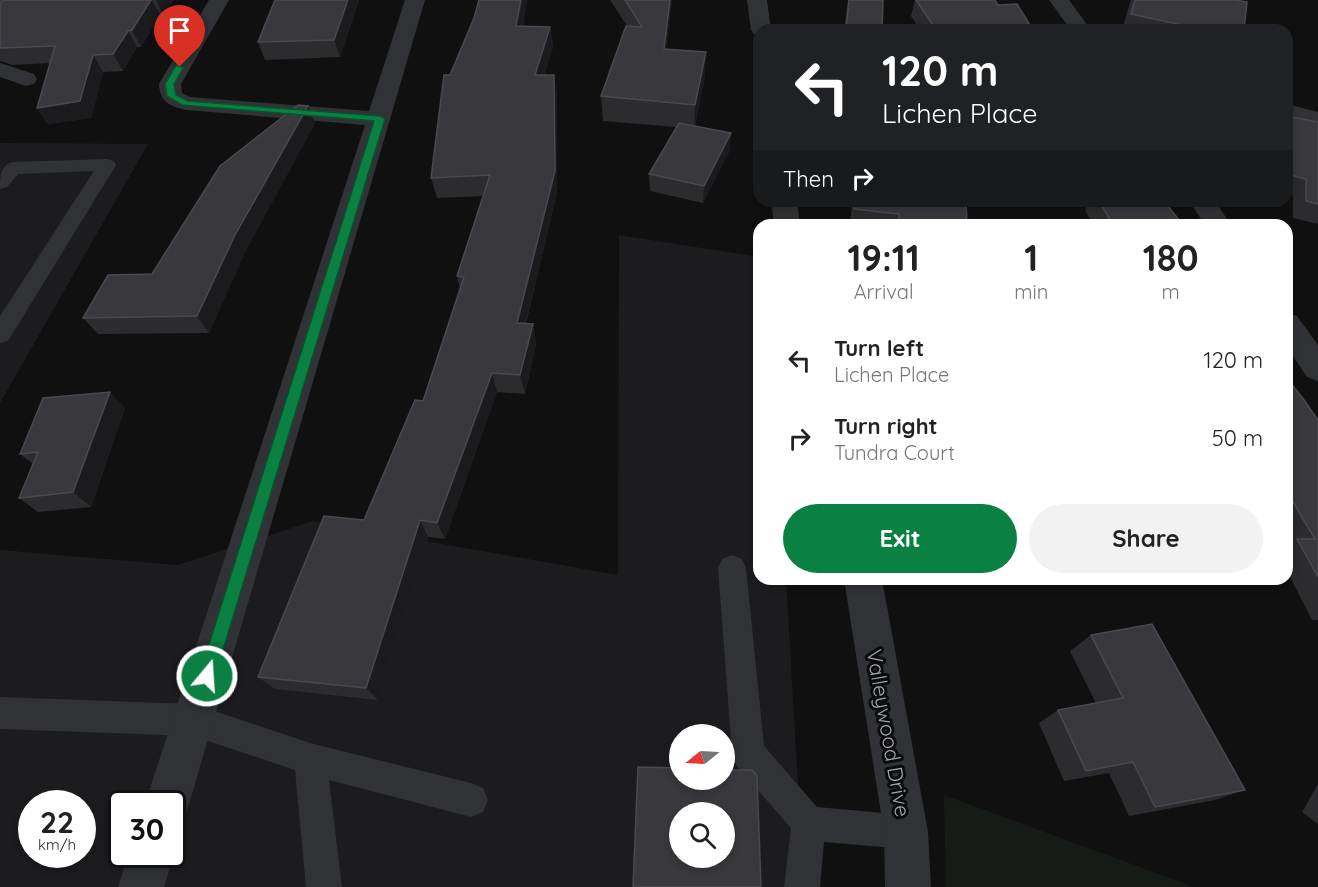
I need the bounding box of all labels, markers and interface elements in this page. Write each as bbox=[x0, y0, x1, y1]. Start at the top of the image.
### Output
pin bbox=[154, 5, 205, 67]
icon: arrive bbox=[163, 14, 196, 47]
text: 120 m bbox=[882, 44, 999, 97]
icon: left bbox=[783, 48, 861, 126]
text: Lichen Place bbox=[882, 96, 1038, 130]
icon: right bbox=[846, 162, 879, 195]
text: Then bbox=[783, 165, 834, 193]
text: 19:11 bbox=[847, 235, 920, 280]
text: 1 bbox=[1024, 235, 1038, 280]
text: 180 bbox=[1143, 235, 1199, 280]
text: Arrival bbox=[854, 279, 914, 304]
text: min bbox=[1014, 279, 1048, 304]
text: m bbox=[1162, 279, 1180, 304]
text: Turn left bbox=[834, 334, 924, 362]
icon: left bbox=[783, 344, 816, 377]
text: 120 m bbox=[1204, 346, 1263, 374]
text: Lichen Place bbox=[834, 362, 949, 387]
text: Turn right bbox=[834, 412, 938, 440]
icon: right bbox=[783, 422, 816, 455]
text: 50 m bbox=[1212, 424, 1263, 452]
text: Tundra Court bbox=[834, 440, 955, 465]
button: Exit bbox=[783, 504, 1017, 573]
button: Share bbox=[1029, 504, 1263, 573]
position arrow bbox=[175, 644, 239, 708]
street label: Valleywood Drive bbox=[861, 647, 917, 819]
north arrow bbox=[669, 724, 735, 790]
map controls bbox=[669, 724, 735, 868]
speed limit sign: 30 bbox=[108, 790, 186, 868]
button: search bbox=[669, 802, 735, 868]
text: 22 bbox=[40, 803, 74, 841]
text: km/h bbox=[38, 835, 76, 854]

